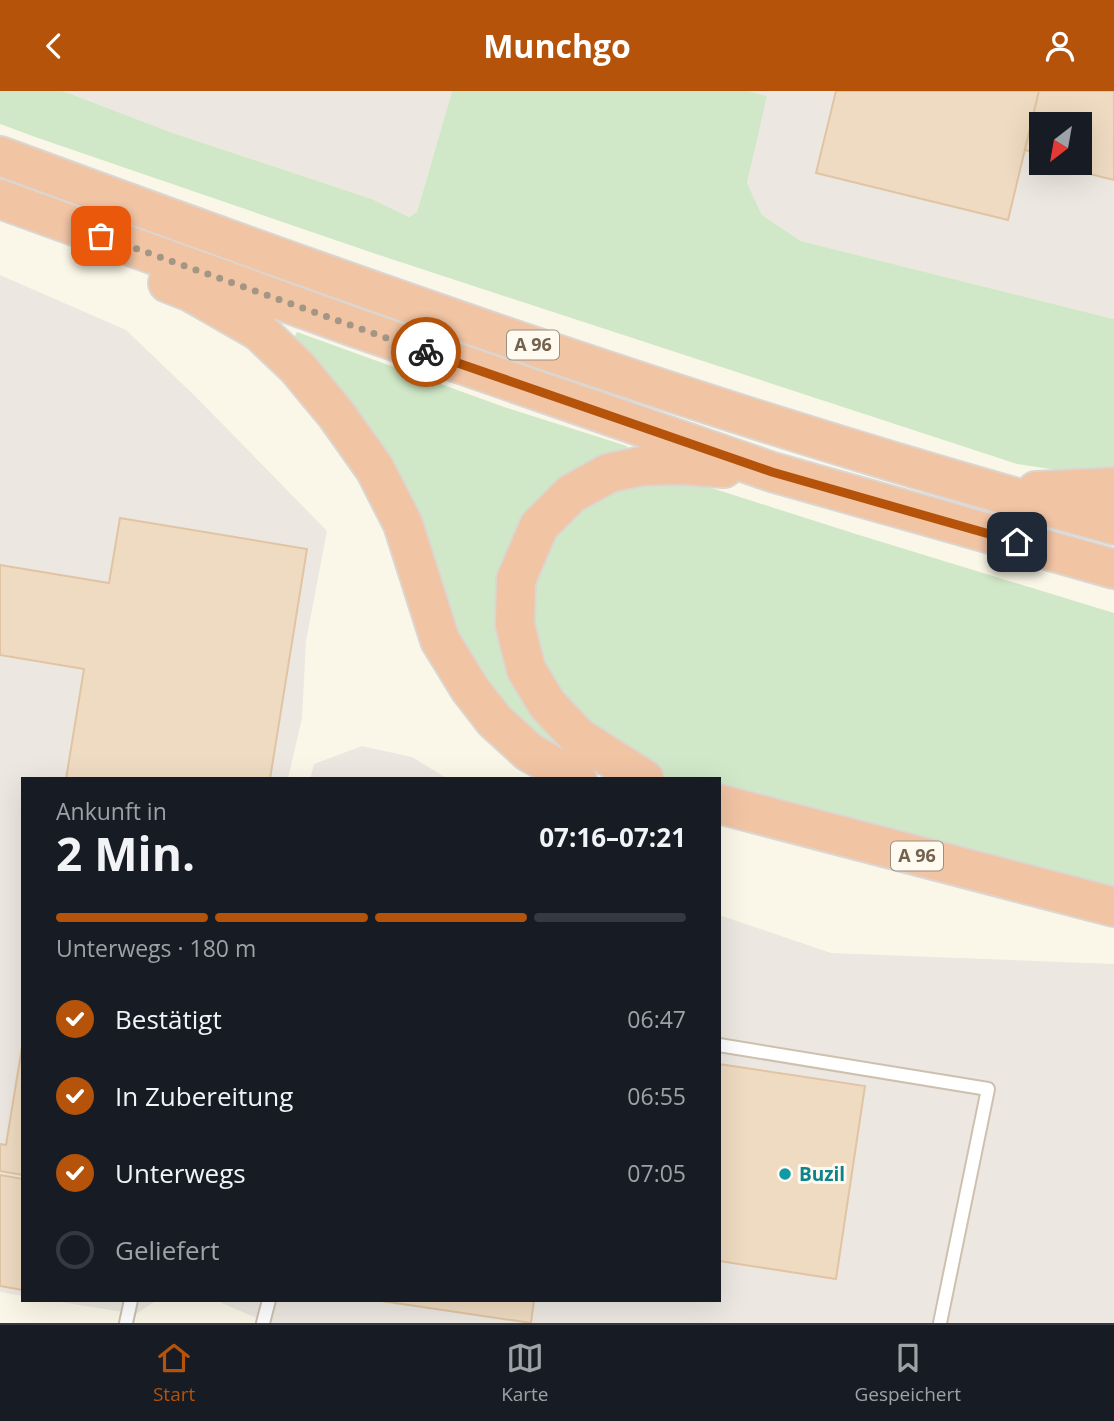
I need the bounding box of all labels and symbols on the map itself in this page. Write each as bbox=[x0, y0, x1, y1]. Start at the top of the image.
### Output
north arrow bbox=[1029, 112, 1092, 175]
pin bbox=[71, 206, 131, 266]
courier bbox=[391, 317, 461, 387]
road number: A 96 bbox=[507, 331, 559, 359]
pin bbox=[987, 512, 1047, 572]
road number: A 96 bbox=[891, 841, 943, 871]
place label: Buzil bbox=[799, 1161, 845, 1187]
marker: Buzil bbox=[777, 1166, 793, 1182]

